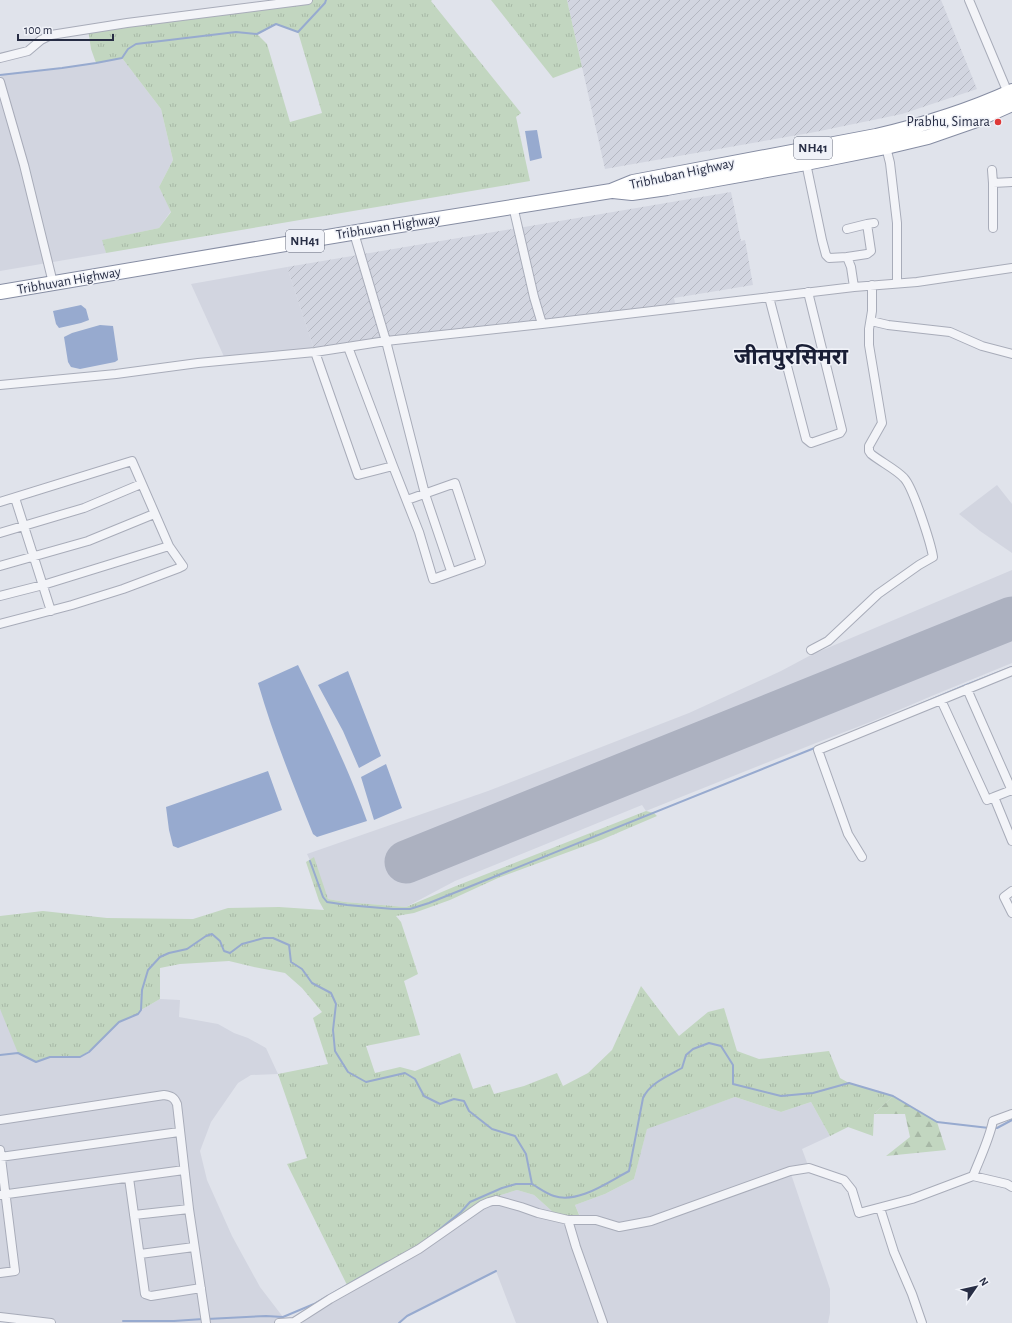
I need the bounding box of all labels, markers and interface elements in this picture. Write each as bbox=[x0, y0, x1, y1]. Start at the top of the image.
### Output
scale bar bbox=[18, 16, 113, 42]
text: 100 m bbox=[24, 24, 52, 36]
place label: Prabhu, Simara bbox=[907, 115, 991, 129]
marker: Prabhu, Simara bbox=[993, 117, 1003, 127]
road number: NH41 bbox=[794, 137, 832, 159]
street label: Tribhuban Highway bbox=[628, 156, 736, 192]
street label: Tribhuvan Highway bbox=[335, 212, 441, 242]
road number: NH41 bbox=[286, 230, 324, 252]
street label: Tribhuvan Highway bbox=[16, 265, 122, 297]
district label: जीतपुरसिमरा bbox=[734, 344, 848, 370]
north arrow bbox=[956, 1267, 996, 1307]
text: N bbox=[977, 1275, 991, 1288]

